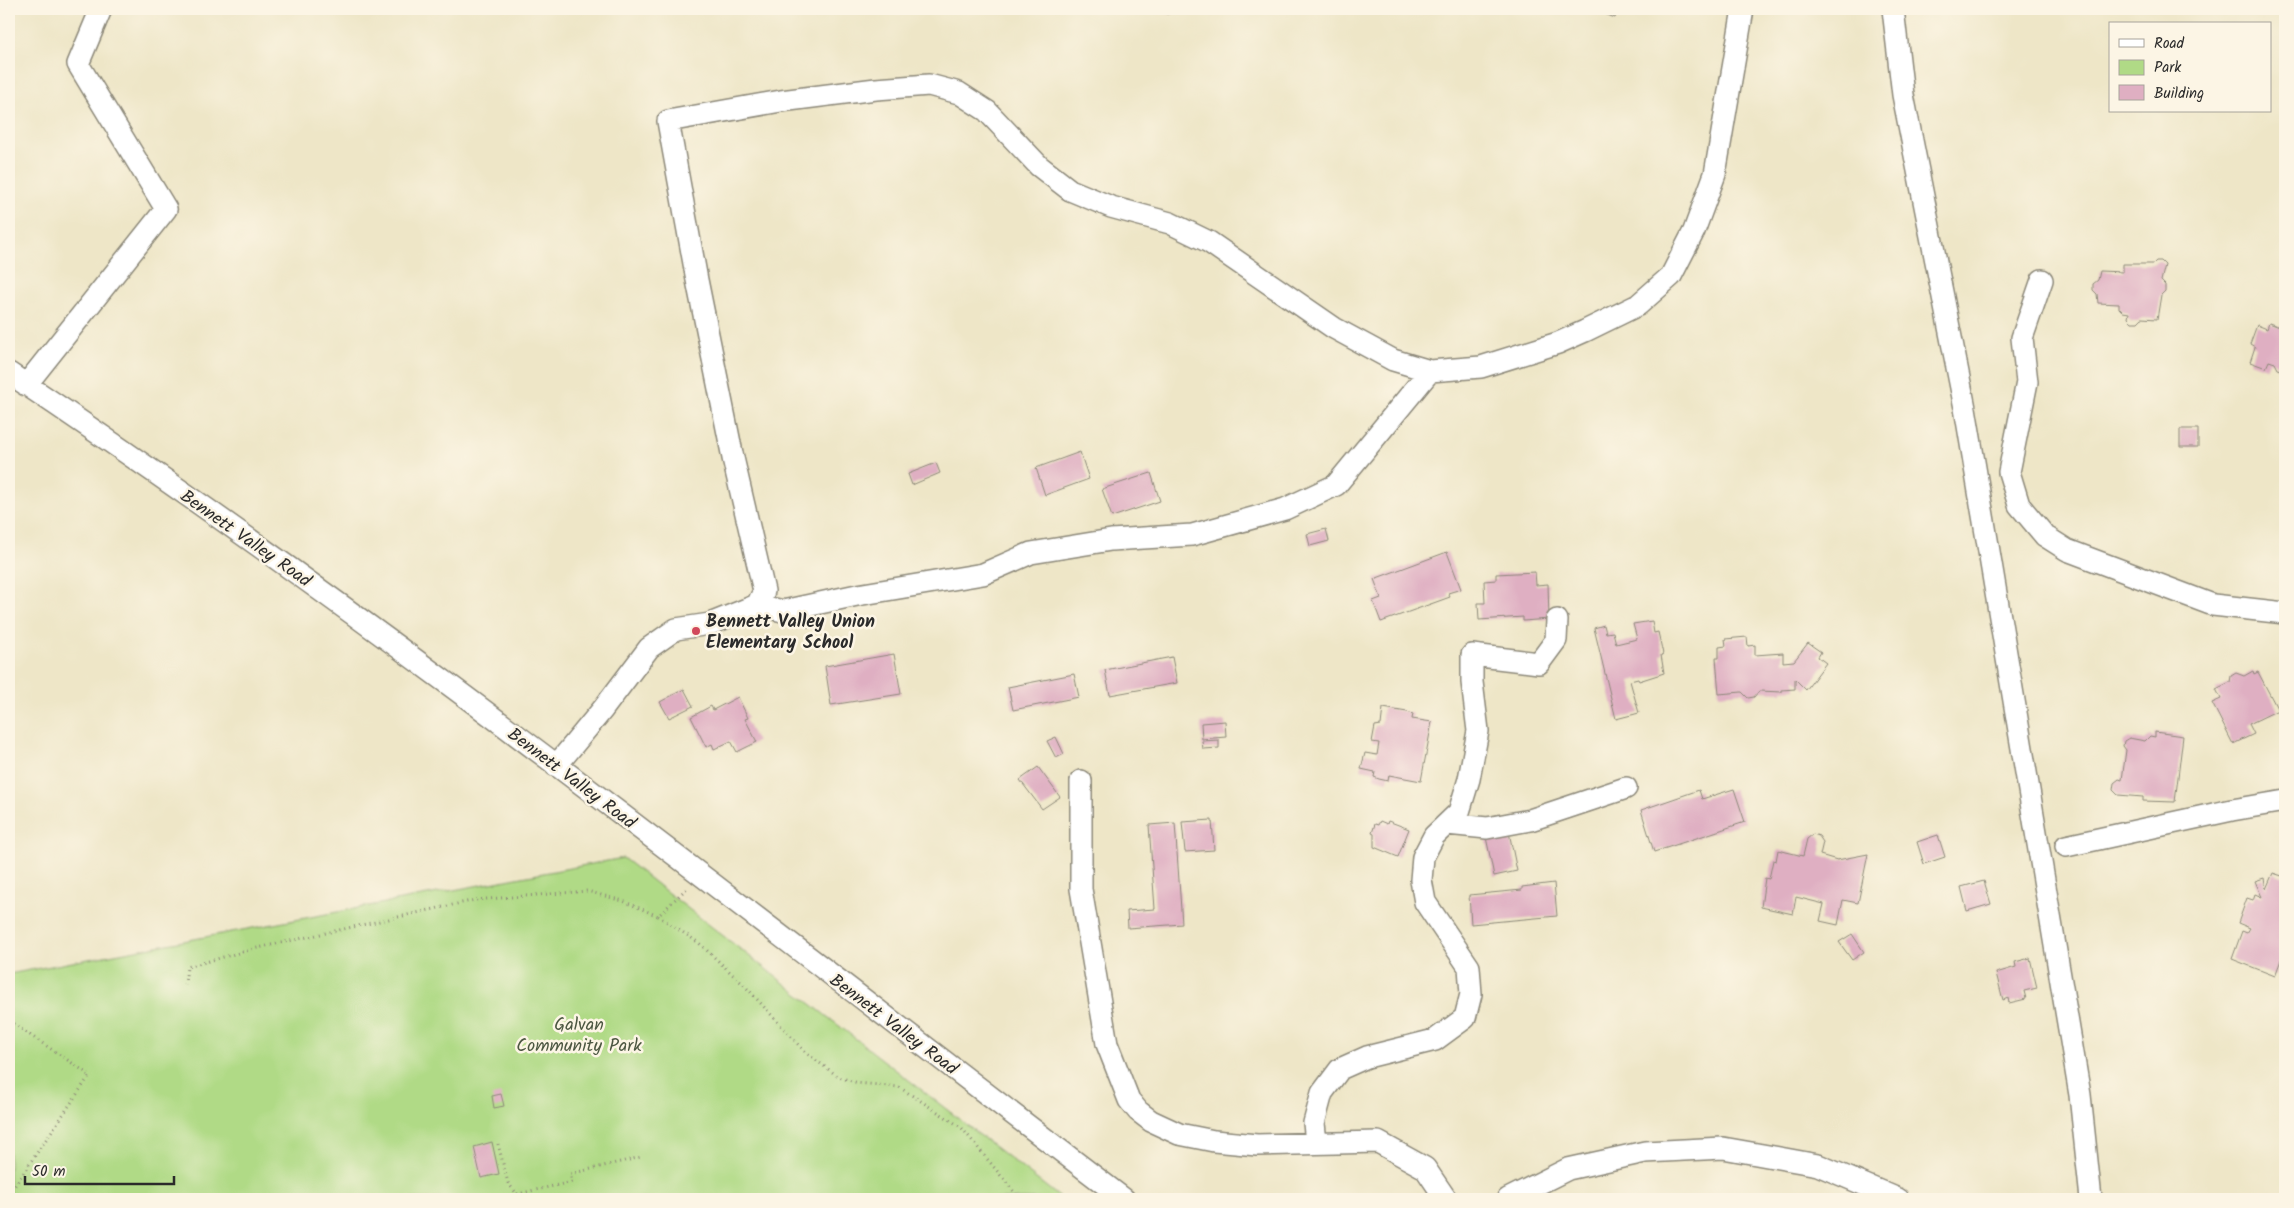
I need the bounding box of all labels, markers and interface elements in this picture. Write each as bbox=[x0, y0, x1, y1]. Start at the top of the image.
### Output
legend bbox=[2109, 22, 2272, 112]
text: Road bbox=[2154, 32, 2185, 56]
text: Park bbox=[2154, 56, 2182, 80]
text: Building bbox=[2154, 82, 2204, 106]
street label: Bennett Valley Road bbox=[173, 483, 318, 596]
place label: Bennett Valley Union Elementary School bbox=[706, 608, 875, 658]
marker: Bennett Valley Union Elementary School bbox=[690, 625, 702, 637]
street label: Bennett Valley Road bbox=[501, 721, 642, 838]
street label: Bennett Valley Road bbox=[823, 967, 964, 1084]
park label: Galvan Community Park bbox=[516, 1011, 642, 1061]
scale bar bbox=[25, 1153, 174, 1185]
text: 50 m bbox=[32, 1160, 66, 1184]

